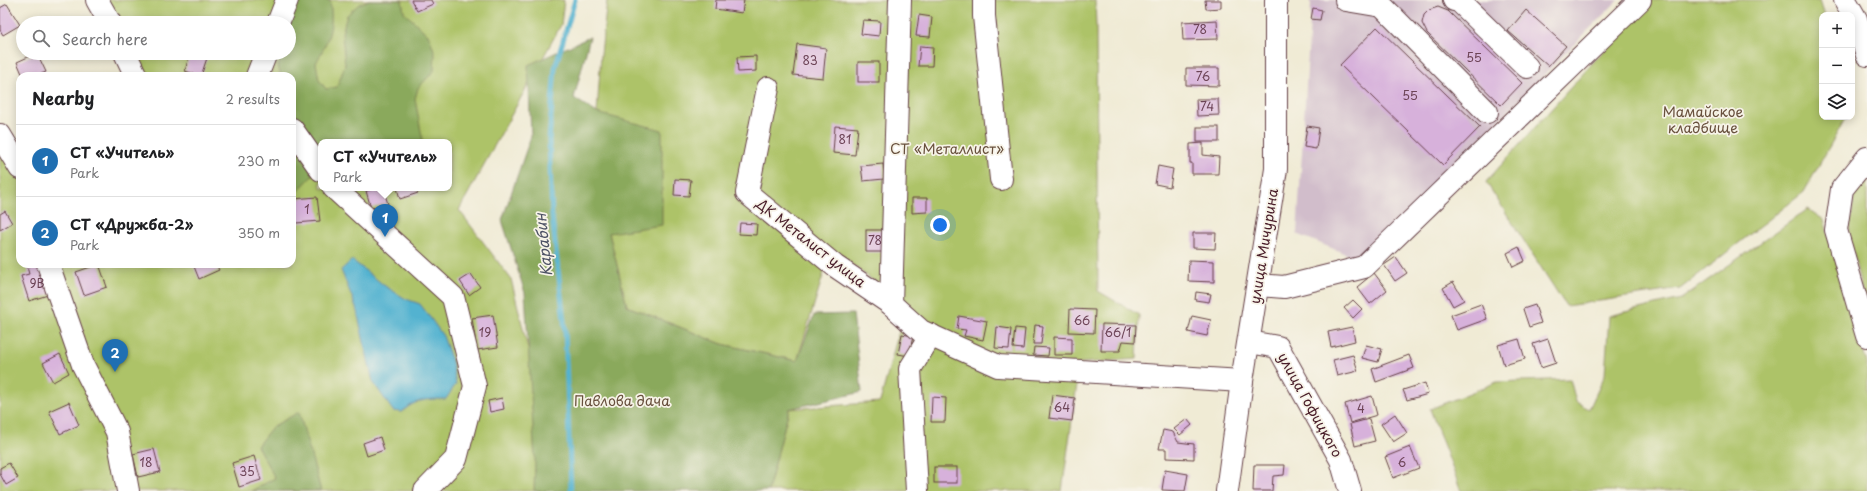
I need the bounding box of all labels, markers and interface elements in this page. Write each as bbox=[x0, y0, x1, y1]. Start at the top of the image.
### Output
map controls bbox=[1819, 12, 1855, 120]
button: + bbox=[1819, 12, 1855, 48]
search box bbox=[16, 16, 296, 60]
house number: 78 bbox=[1193, 20, 1207, 38]
icon: search bbox=[30, 27, 52, 49]
text: Search here bbox=[62, 27, 148, 50]
house number: 55 bbox=[1466, 48, 1482, 66]
button: − bbox=[1819, 48, 1855, 84]
house number: 83 bbox=[802, 51, 818, 69]
house number: 76 bbox=[1196, 67, 1210, 85]
button: layers bbox=[1819, 84, 1855, 120]
text: Nearby bbox=[32, 85, 94, 111]
house number: 55 bbox=[1402, 86, 1418, 104]
text: 2 results bbox=[226, 89, 280, 108]
house number: 74 bbox=[1200, 97, 1214, 115]
park label: Мамайское кладбище bbox=[1663, 101, 1744, 138]
house number: 81 bbox=[839, 130, 851, 148]
park label: СТ «Металлист» bbox=[890, 138, 1004, 159]
popup bbox=[318, 139, 452, 191]
text: СТ «Учитель» bbox=[70, 140, 174, 163]
text: СТ «Учитель» bbox=[333, 144, 437, 167]
text: 1 bbox=[42, 151, 48, 170]
text: 230 m bbox=[238, 151, 280, 170]
text: Park bbox=[70, 163, 99, 182]
text: Park bbox=[333, 167, 362, 186]
street label: улица Мичурина bbox=[1244, 186, 1283, 305]
street label: ДК Металист улица bbox=[751, 192, 871, 292]
house number: 1 bbox=[304, 200, 310, 218]
pin: 1 bbox=[372, 204, 398, 237]
water label: Карабин bbox=[528, 211, 557, 278]
text: СТ «Дружба-2» bbox=[70, 212, 194, 235]
your location bbox=[930, 215, 950, 235]
text: 2 bbox=[40, 223, 50, 242]
text: 350 m bbox=[238, 223, 280, 242]
house number: 78 bbox=[868, 231, 882, 249]
text: Park bbox=[70, 235, 99, 254]
house number: 9В bbox=[30, 274, 45, 292]
house number: 66 bbox=[1074, 311, 1090, 329]
house number: 19 bbox=[479, 323, 491, 341]
house number: 66/1 bbox=[1105, 323, 1131, 341]
pin: 2 bbox=[102, 339, 128, 372]
street label: улица Гофицкого bbox=[1273, 348, 1348, 461]
park label: Павлова дача bbox=[574, 390, 670, 411]
house number: 64 bbox=[1054, 398, 1070, 416]
house number: 4 bbox=[1357, 399, 1365, 417]
house number: 18 bbox=[140, 453, 152, 471]
house number: 6 bbox=[1398, 453, 1406, 471]
house number: 35 bbox=[239, 462, 255, 480]

